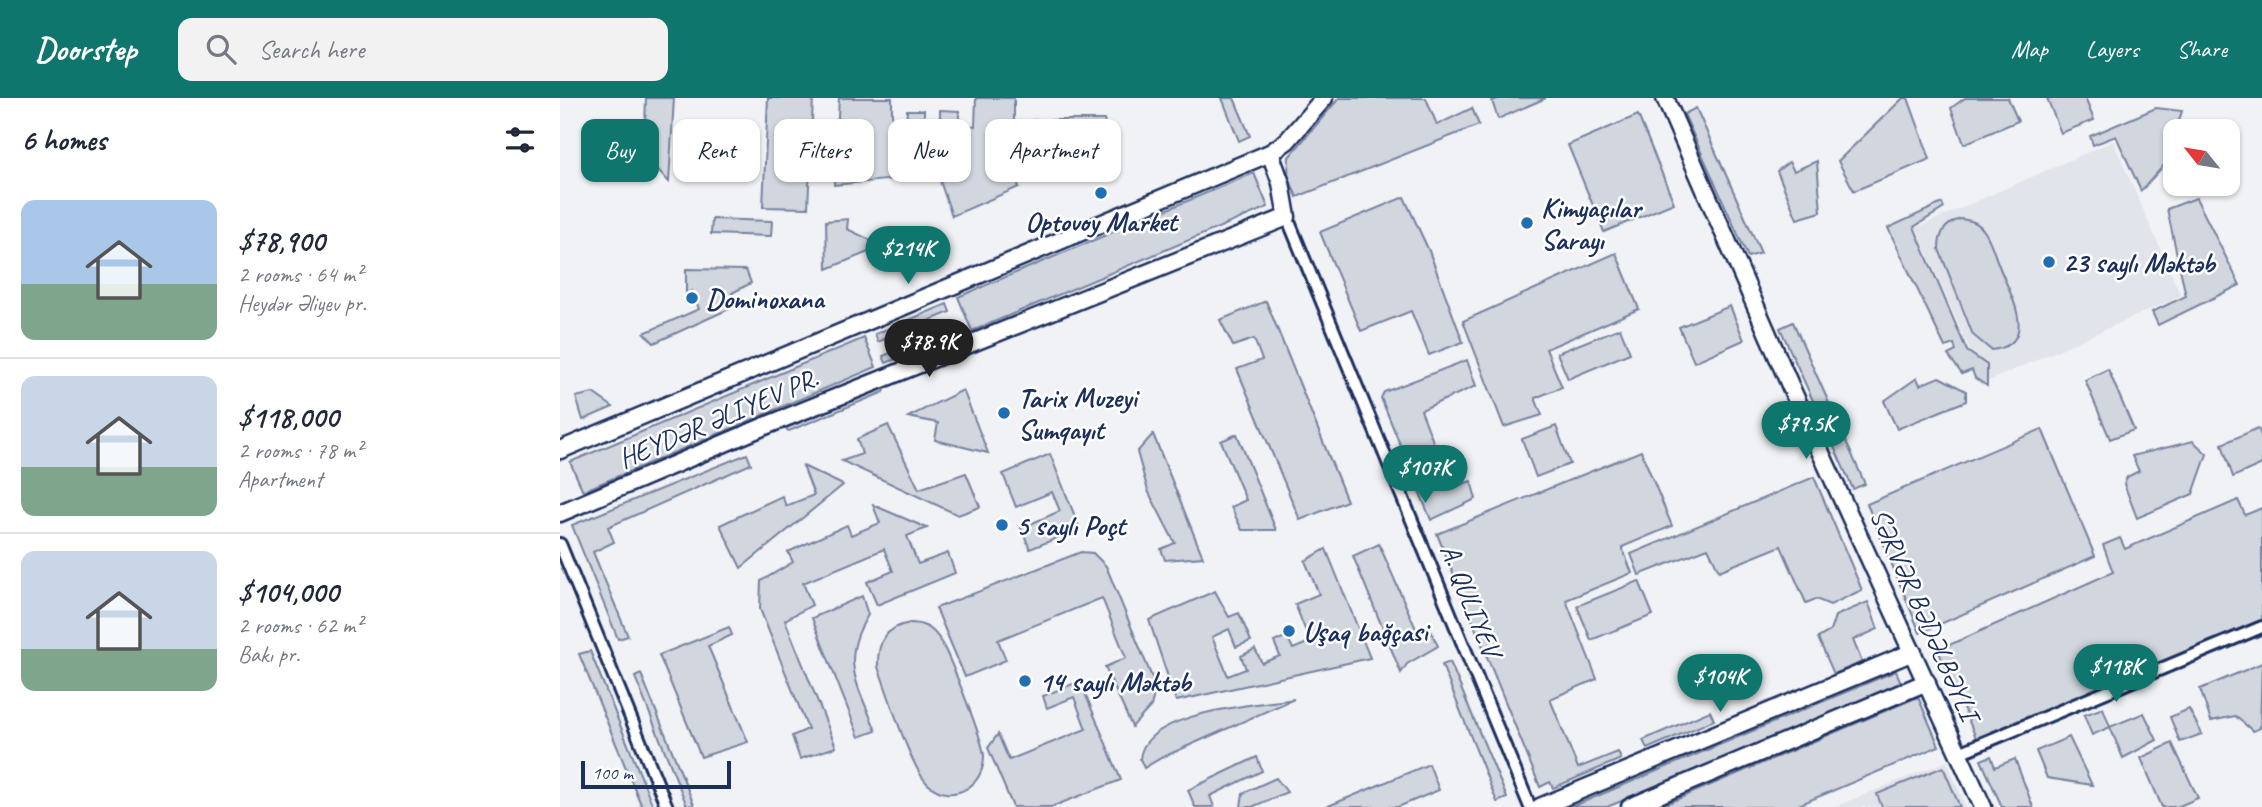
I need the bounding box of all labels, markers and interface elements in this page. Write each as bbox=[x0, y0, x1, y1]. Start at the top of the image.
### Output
search box bbox=[178, 18, 668, 81]
text: Doorstep bbox=[35, 28, 136, 70]
icon: search bbox=[202, 30, 240, 68]
text: Search here bbox=[258, 33, 364, 66]
text: Map bbox=[2011, 34, 2048, 64]
text: Layers bbox=[2086, 34, 2139, 64]
text: Share bbox=[2177, 34, 2227, 64]
chip: Buy bbox=[581, 119, 659, 182]
chip: Rent bbox=[673, 119, 760, 182]
chip: Filters bbox=[774, 119, 874, 182]
chip: New bbox=[888, 119, 971, 182]
chip: Apartment bbox=[985, 119, 1121, 182]
north arrow bbox=[2163, 119, 2240, 196]
map controls bbox=[2163, 119, 2240, 196]
text: 6 homes bbox=[21, 121, 106, 159]
icon: filters bbox=[501, 121, 539, 159]
marker: Optovoy Market bbox=[1093, 185, 1109, 201]
place label: Kimyaçılar Sarayı bbox=[1541, 190, 1644, 258]
place label: Optovoy Market bbox=[1025, 204, 1179, 239]
marker: Kimyaçılar Sarayı bbox=[1519, 215, 1535, 231]
text: $78,900 bbox=[238, 222, 324, 260]
pin: $214K bbox=[859, 226, 957, 286]
icon: home bbox=[77, 228, 161, 312]
text: $214K bbox=[881, 234, 935, 263]
place label: 23 saylı Məktəb bbox=[2063, 245, 2217, 281]
marker: 23 saylı Məktəb bbox=[2041, 254, 2057, 270]
text: 2 rooms · 64 m² bbox=[238, 260, 362, 289]
place label: Dominoxana bbox=[706, 281, 826, 316]
text: Heydər Əliyev pr. bbox=[238, 289, 366, 318]
marker: Dominoxana bbox=[684, 290, 700, 306]
pin: $78.9K bbox=[872, 320, 986, 379]
text: $78.9K bbox=[900, 327, 958, 356]
street label: HEYDƏR ƏLIYEV PR. bbox=[613, 360, 824, 476]
place label: Tarix Muzeyi Sumqayıt bbox=[1018, 380, 1140, 447]
text: $118,000 bbox=[238, 398, 338, 436]
pin: $79.5K bbox=[1749, 402, 1863, 461]
icon: home bbox=[77, 404, 161, 488]
marker: Tarix Muzeyi Sumqayıt bbox=[996, 405, 1012, 421]
text: $79.5K bbox=[1778, 409, 1834, 438]
text: 2 rooms · 78 m² bbox=[238, 436, 362, 465]
pin: $107K bbox=[1376, 446, 1474, 505]
text: $107K bbox=[1399, 453, 1452, 482]
text: Apartment bbox=[238, 465, 323, 494]
street label: SƏRVƏR BƏDƏLBƏYLI bbox=[1863, 503, 1990, 731]
place label: 5 saylı Poçt bbox=[1016, 508, 1128, 544]
marker: 5 saylı Poçt bbox=[994, 517, 1010, 533]
street label: A. QULIYEV bbox=[1433, 539, 1511, 666]
text: $104,000 bbox=[238, 573, 338, 611]
icon: home bbox=[77, 579, 161, 663]
text: 2 rooms · 62 m² bbox=[238, 611, 362, 640]
place label: Uşaq bağçasi bbox=[1303, 614, 1431, 649]
marker: Uşaq bağçasi bbox=[1281, 623, 1297, 639]
text: Bakı pr. bbox=[238, 640, 300, 669]
pin: $118K bbox=[2067, 644, 2165, 704]
text: $118K bbox=[2089, 652, 2143, 681]
pin: $104K bbox=[1671, 654, 1769, 714]
text: $104K bbox=[1693, 662, 1747, 691]
place label: 14 saylı Məktəb bbox=[1039, 664, 1193, 700]
marker: 14 saylı Məktəb bbox=[1017, 673, 1033, 689]
scale bar bbox=[581, 758, 732, 790]
text: 100 m bbox=[592, 761, 633, 785]

